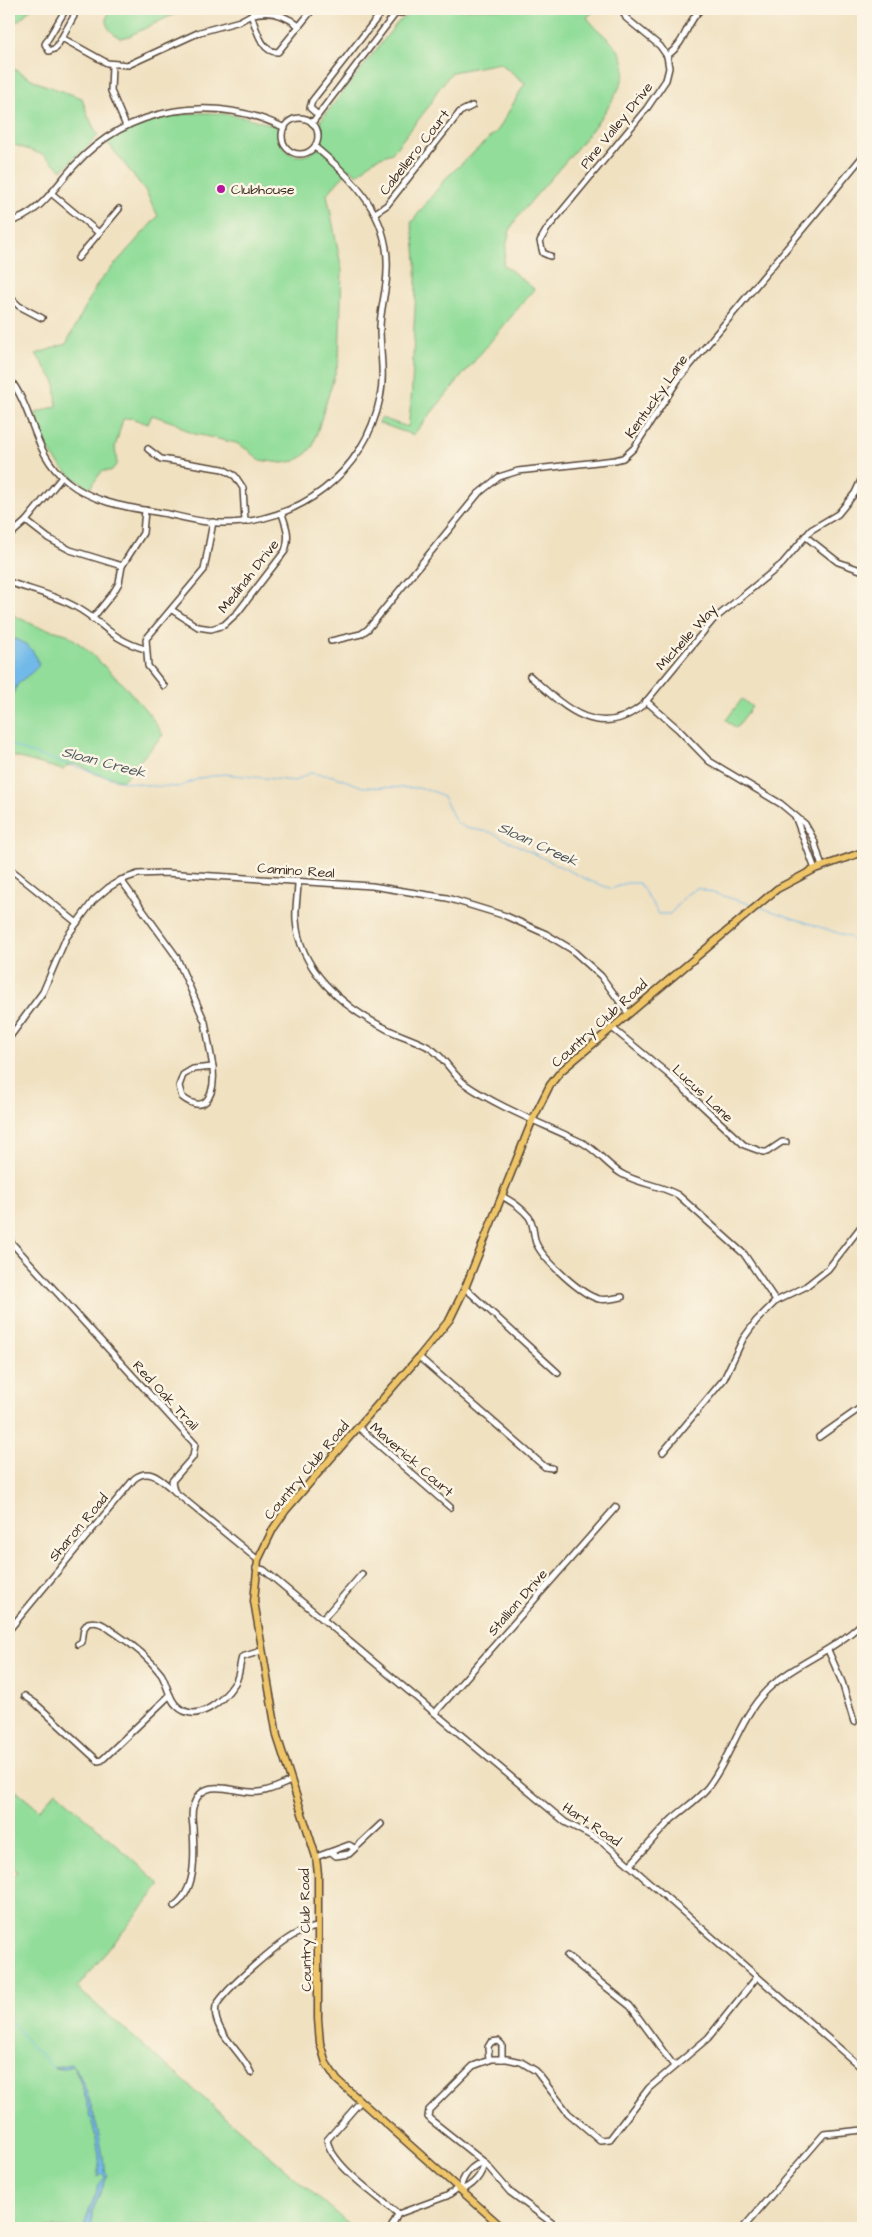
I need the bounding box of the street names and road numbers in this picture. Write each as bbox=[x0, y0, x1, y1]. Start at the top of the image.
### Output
street label: Pine Valley Drive bbox=[576, 78, 658, 173]
street label: Cabellero Court bbox=[375, 105, 455, 200]
street label: Kentucky Lane bbox=[621, 350, 693, 442]
street label: Medinah Drive bbox=[214, 535, 284, 618]
street label: Michelle Way bbox=[652, 600, 722, 675]
street label: Camino Real bbox=[257, 858, 335, 884]
street label: Country Club Road bbox=[547, 975, 652, 1072]
street label: Lucus Lane bbox=[667, 1060, 738, 1128]
street label: Red Oak Trail bbox=[128, 1356, 203, 1435]
street label: Country Club Road bbox=[259, 1417, 354, 1524]
street label: Maverick Court bbox=[365, 1418, 458, 1502]
street label: Sharon Road bbox=[44, 1489, 113, 1566]
street label: Stallion Drive bbox=[483, 1565, 553, 1640]
street label: Hart Road bbox=[558, 1798, 625, 1852]
street label: Country Club Road bbox=[295, 1868, 317, 1992]

